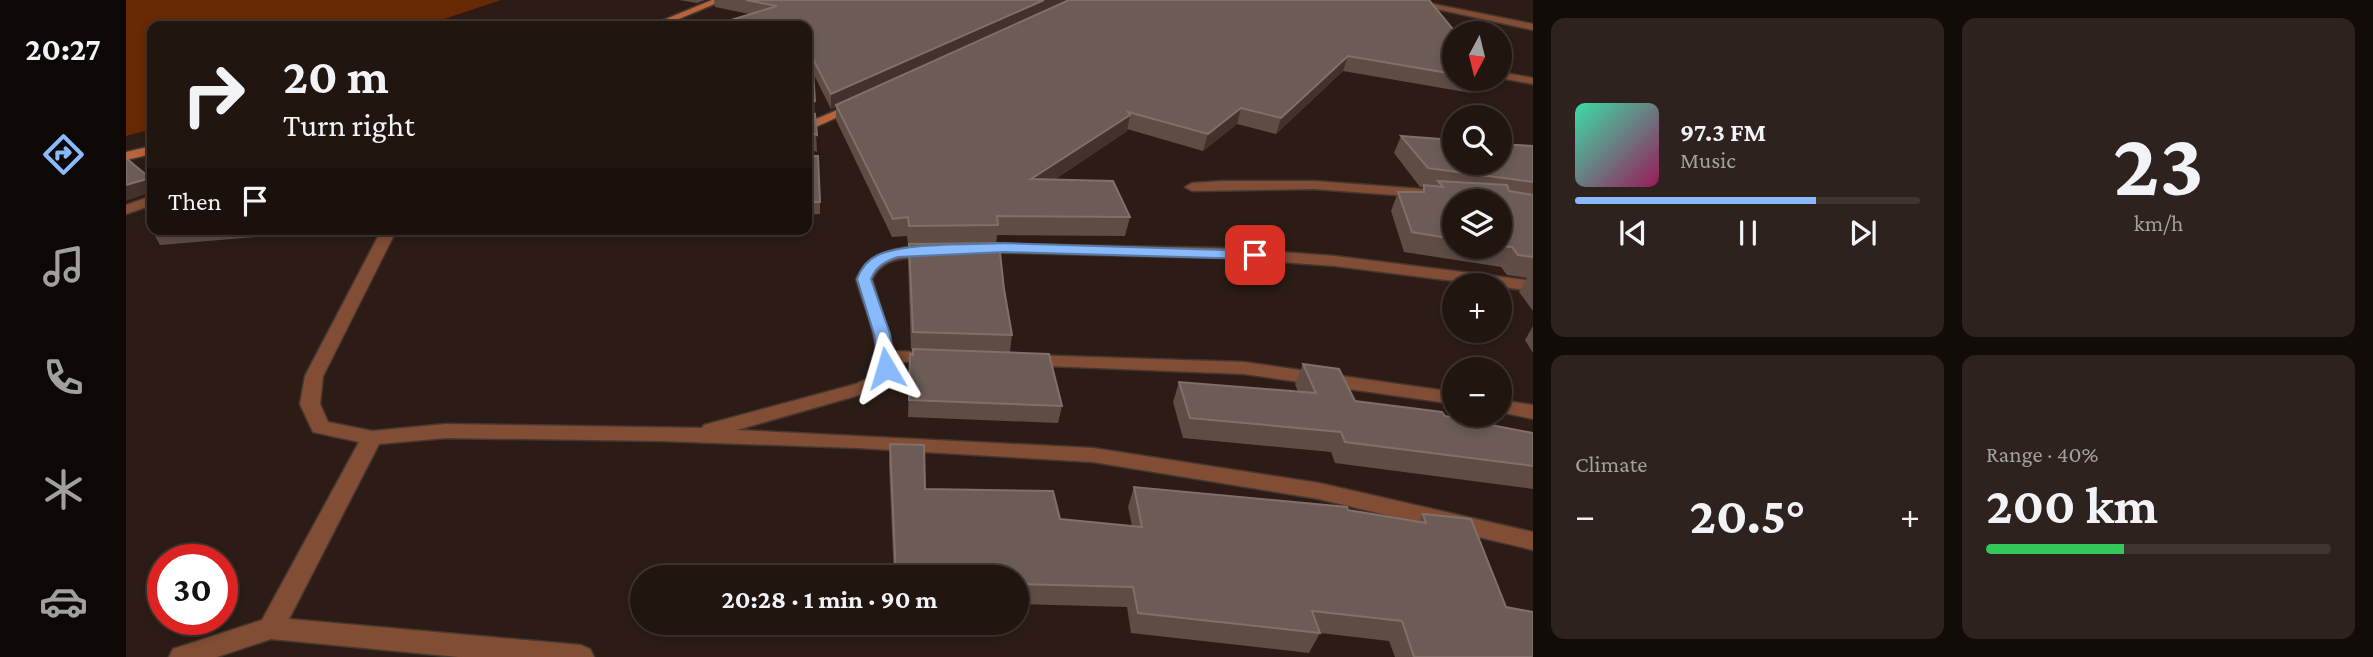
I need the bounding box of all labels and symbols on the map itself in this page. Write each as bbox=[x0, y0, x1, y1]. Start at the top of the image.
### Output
north arrow bbox=[1442, 21, 1512, 91]
pin bbox=[1225, 225, 1285, 285]
position arrow bbox=[849, 331, 923, 405]
speed limit sign: 30 bbox=[147, 544, 238, 635]

